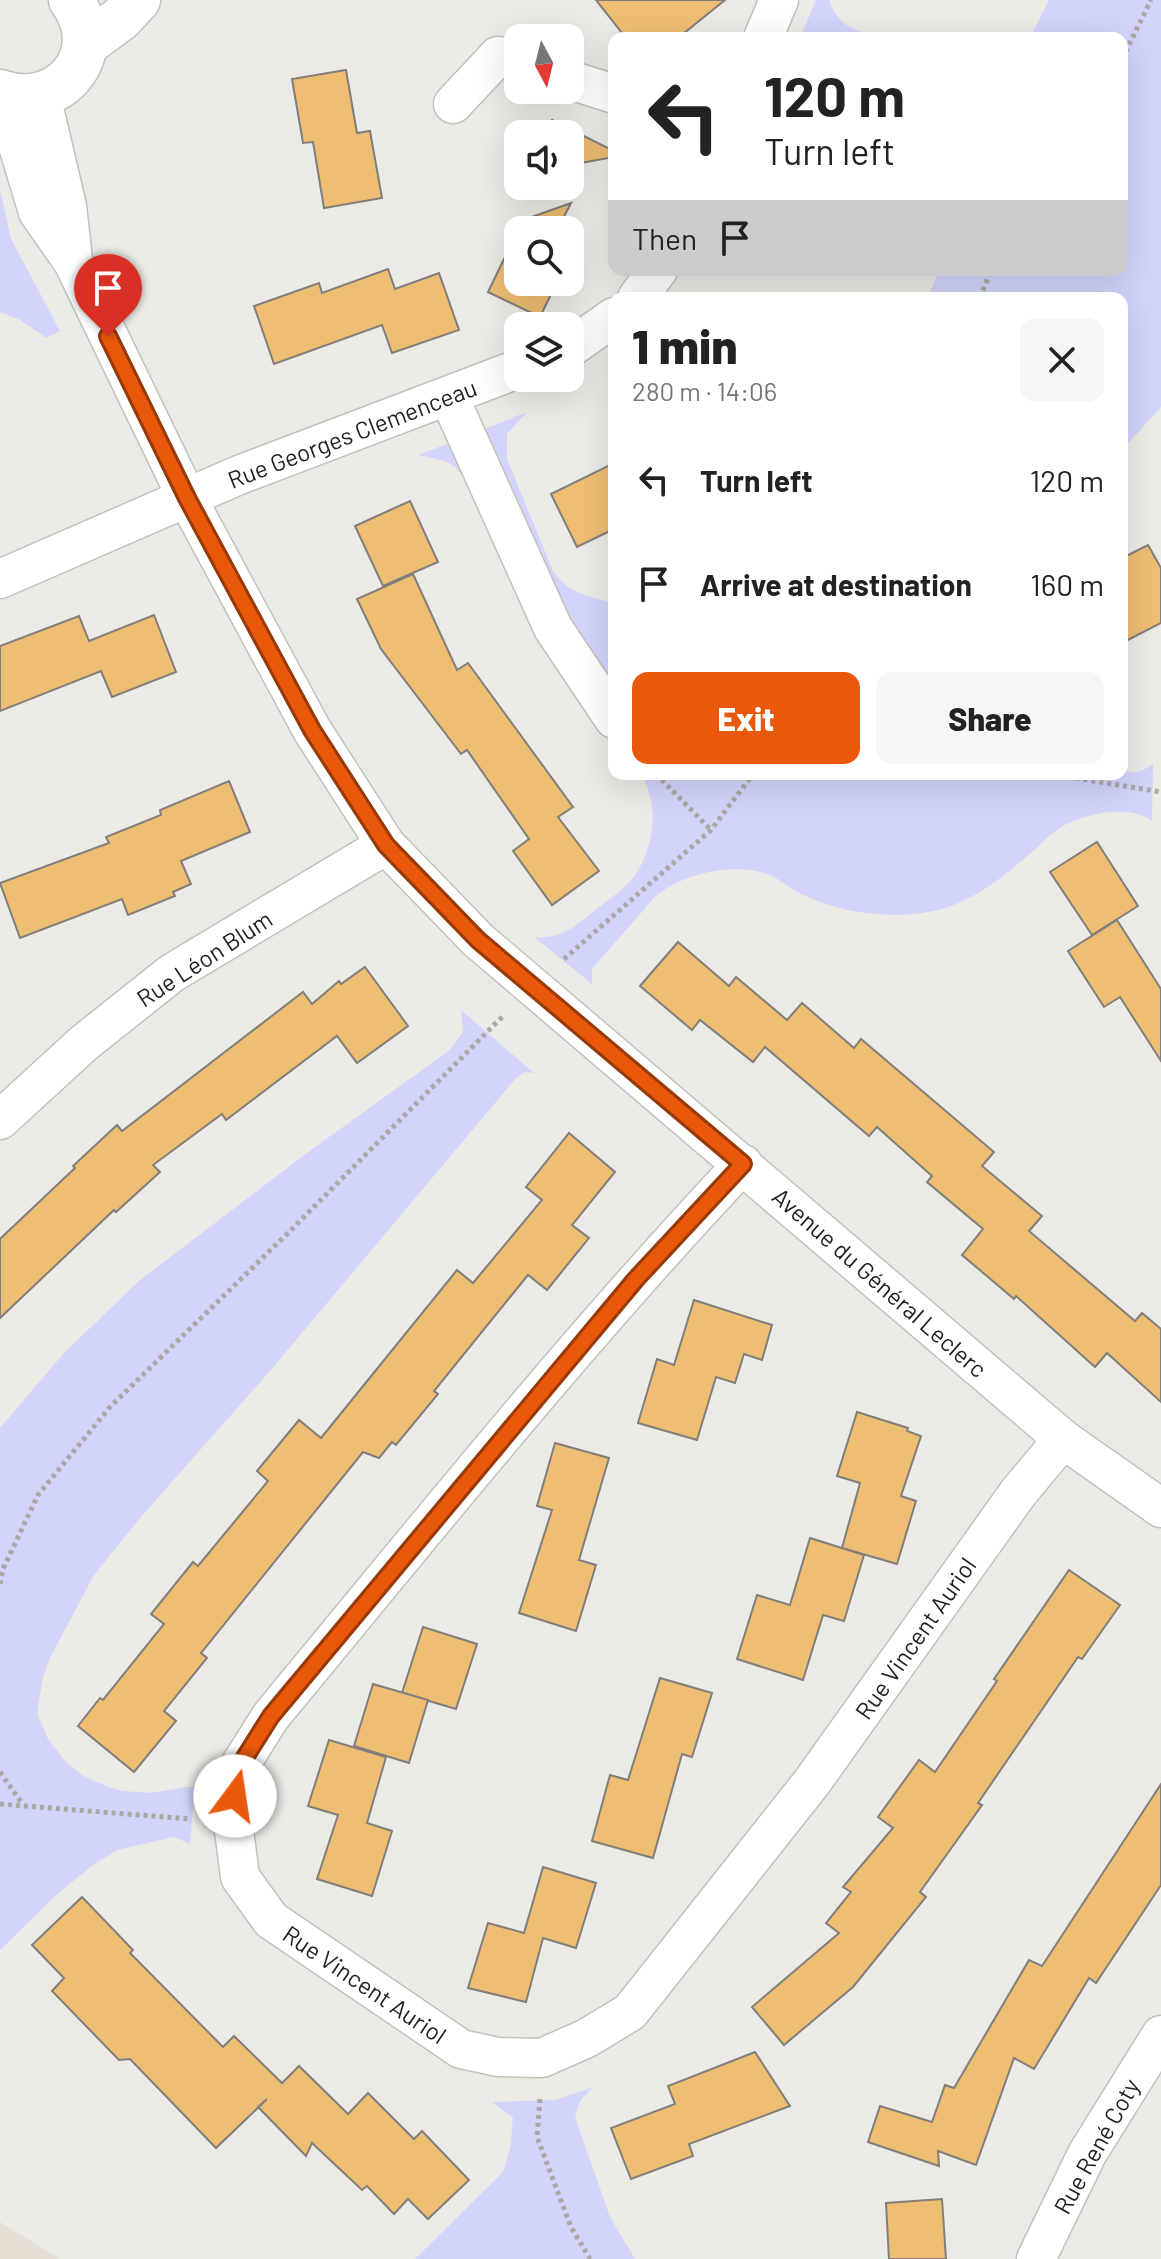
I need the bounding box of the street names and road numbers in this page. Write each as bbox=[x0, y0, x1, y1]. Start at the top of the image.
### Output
street label: Rue Georges Clemenceau bbox=[223, 372, 481, 494]
street label: Rue Léon Blum bbox=[131, 903, 277, 1013]
street label: Avenue du Général Leclerc bbox=[767, 1181, 993, 1383]
street label: Rue Vincent Auriol bbox=[848, 1552, 982, 1724]
street label: Rue Vincent Auriol bbox=[278, 1919, 452, 2049]
street label: Rue René Coty bbox=[1047, 2073, 1145, 2219]

